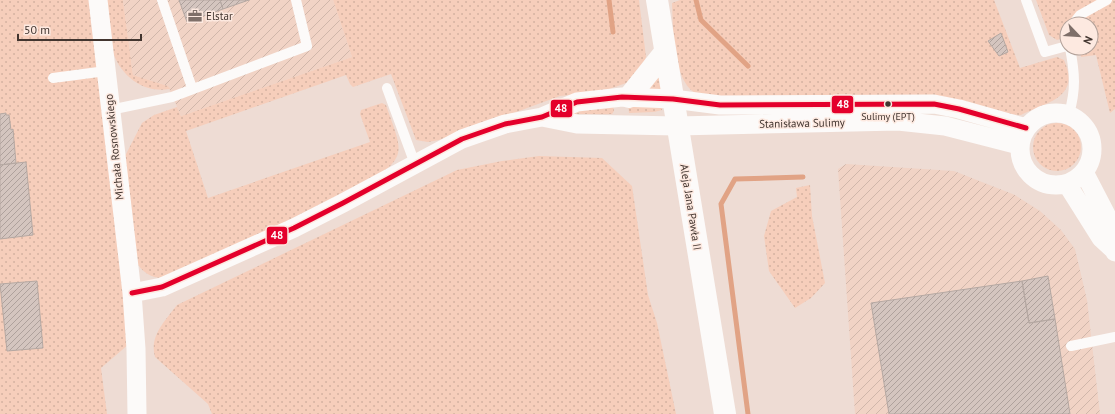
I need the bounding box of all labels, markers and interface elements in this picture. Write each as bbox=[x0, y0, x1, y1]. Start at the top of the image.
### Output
office icon: Elstar bbox=[187, 8, 203, 24]
place label: Elstar bbox=[206, 9, 233, 23]
scale bar bbox=[18, 16, 141, 42]
north arrow bbox=[1059, 16, 1099, 56]
text: 50 m bbox=[24, 22, 50, 37]
text: N bbox=[1080, 34, 1096, 46]
street label: Michała Rosnowskiego bbox=[101, 93, 127, 201]
line badge: 48 bbox=[831, 95, 854, 114]
text: 48 bbox=[837, 97, 849, 111]
line badge: 48 bbox=[550, 99, 573, 118]
marker: Sulimy (EPT) bbox=[883, 99, 893, 109]
text: 48 bbox=[555, 101, 567, 115]
place label: Sulimy (EPT) bbox=[861, 110, 915, 123]
street label: Stanisława Sulimy bbox=[759, 115, 846, 131]
street label: Aleja Jana Pawła II bbox=[677, 163, 705, 251]
line badge: 48 bbox=[266, 226, 288, 245]
text: 48 bbox=[271, 228, 283, 242]

